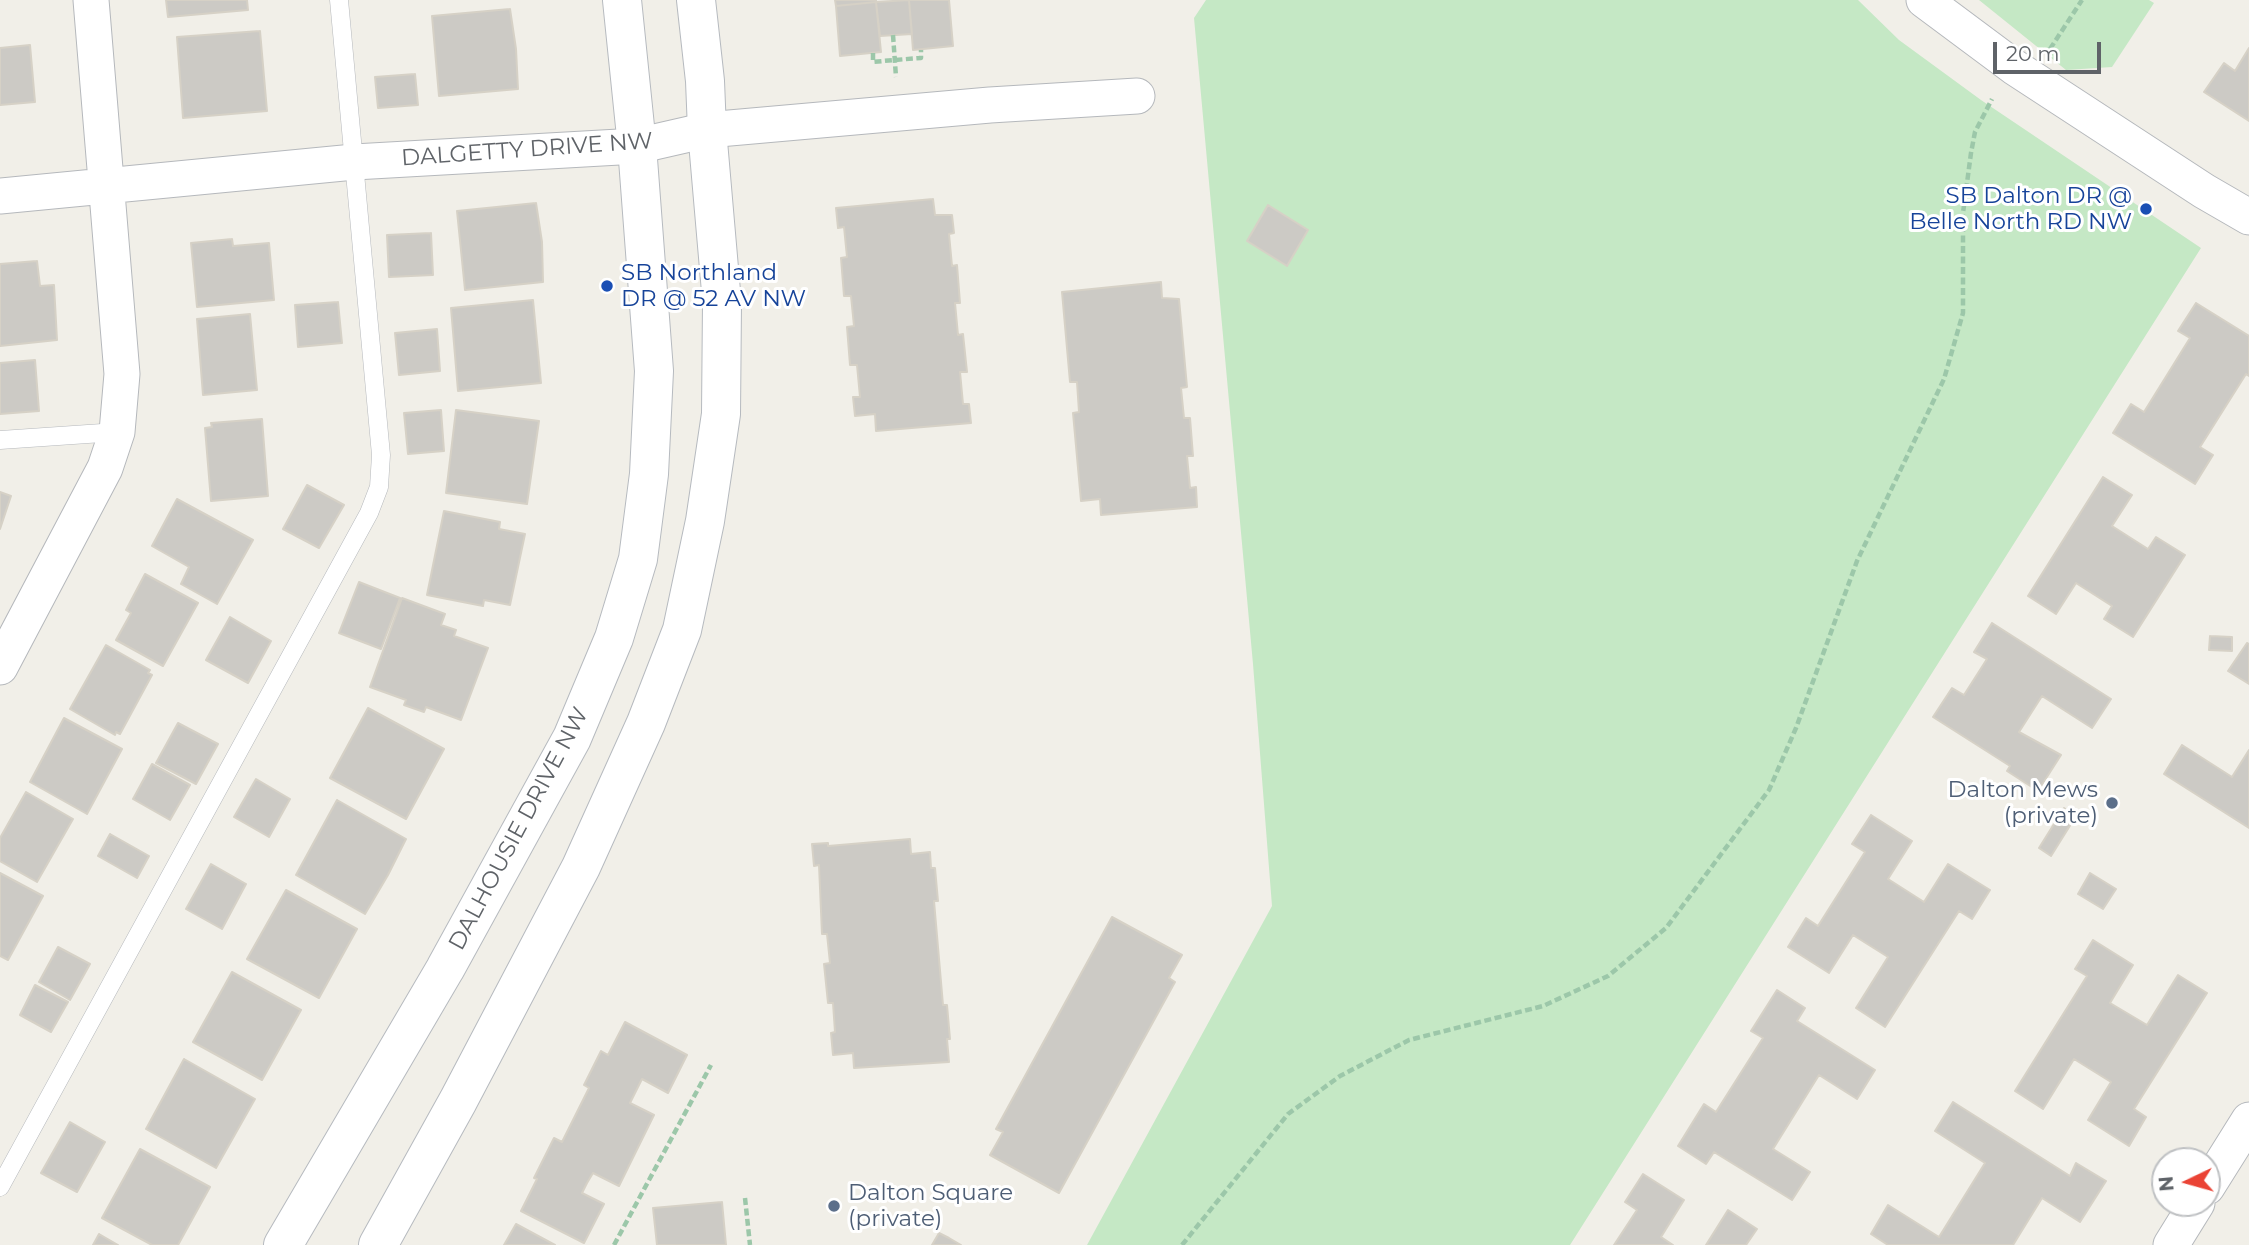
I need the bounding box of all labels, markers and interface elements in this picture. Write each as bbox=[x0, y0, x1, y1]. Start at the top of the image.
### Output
scale bar bbox=[1997, 28, 2106, 72]
text: 20 m bbox=[2006, 41, 2060, 66]
street label: DALGETTY DRIVE NW bbox=[400, 127, 654, 173]
place label: SB Dalton DR @ Belle North RD NW bbox=[1909, 182, 2132, 236]
marker: SB Dalton DR @ Belle North RD NW bbox=[2138, 201, 2154, 217]
place label: SB Northland DR @ 52 AV NW bbox=[621, 259, 806, 313]
marker: SB Northland DR @ 52 AV NW bbox=[599, 278, 615, 294]
street label: DALHOUSIE DRIVE NW bbox=[443, 703, 595, 955]
place label: Dalton Mews (private) bbox=[1948, 776, 2098, 830]
marker: Dalton Mews (private) bbox=[2104, 795, 2120, 811]
north arrow bbox=[2151, 1147, 2221, 1217]
text: N bbox=[2154, 1175, 2179, 1192]
place label: Dalton Square (private) bbox=[848, 1179, 1013, 1233]
marker: Dalton Square (private) bbox=[826, 1198, 842, 1214]

